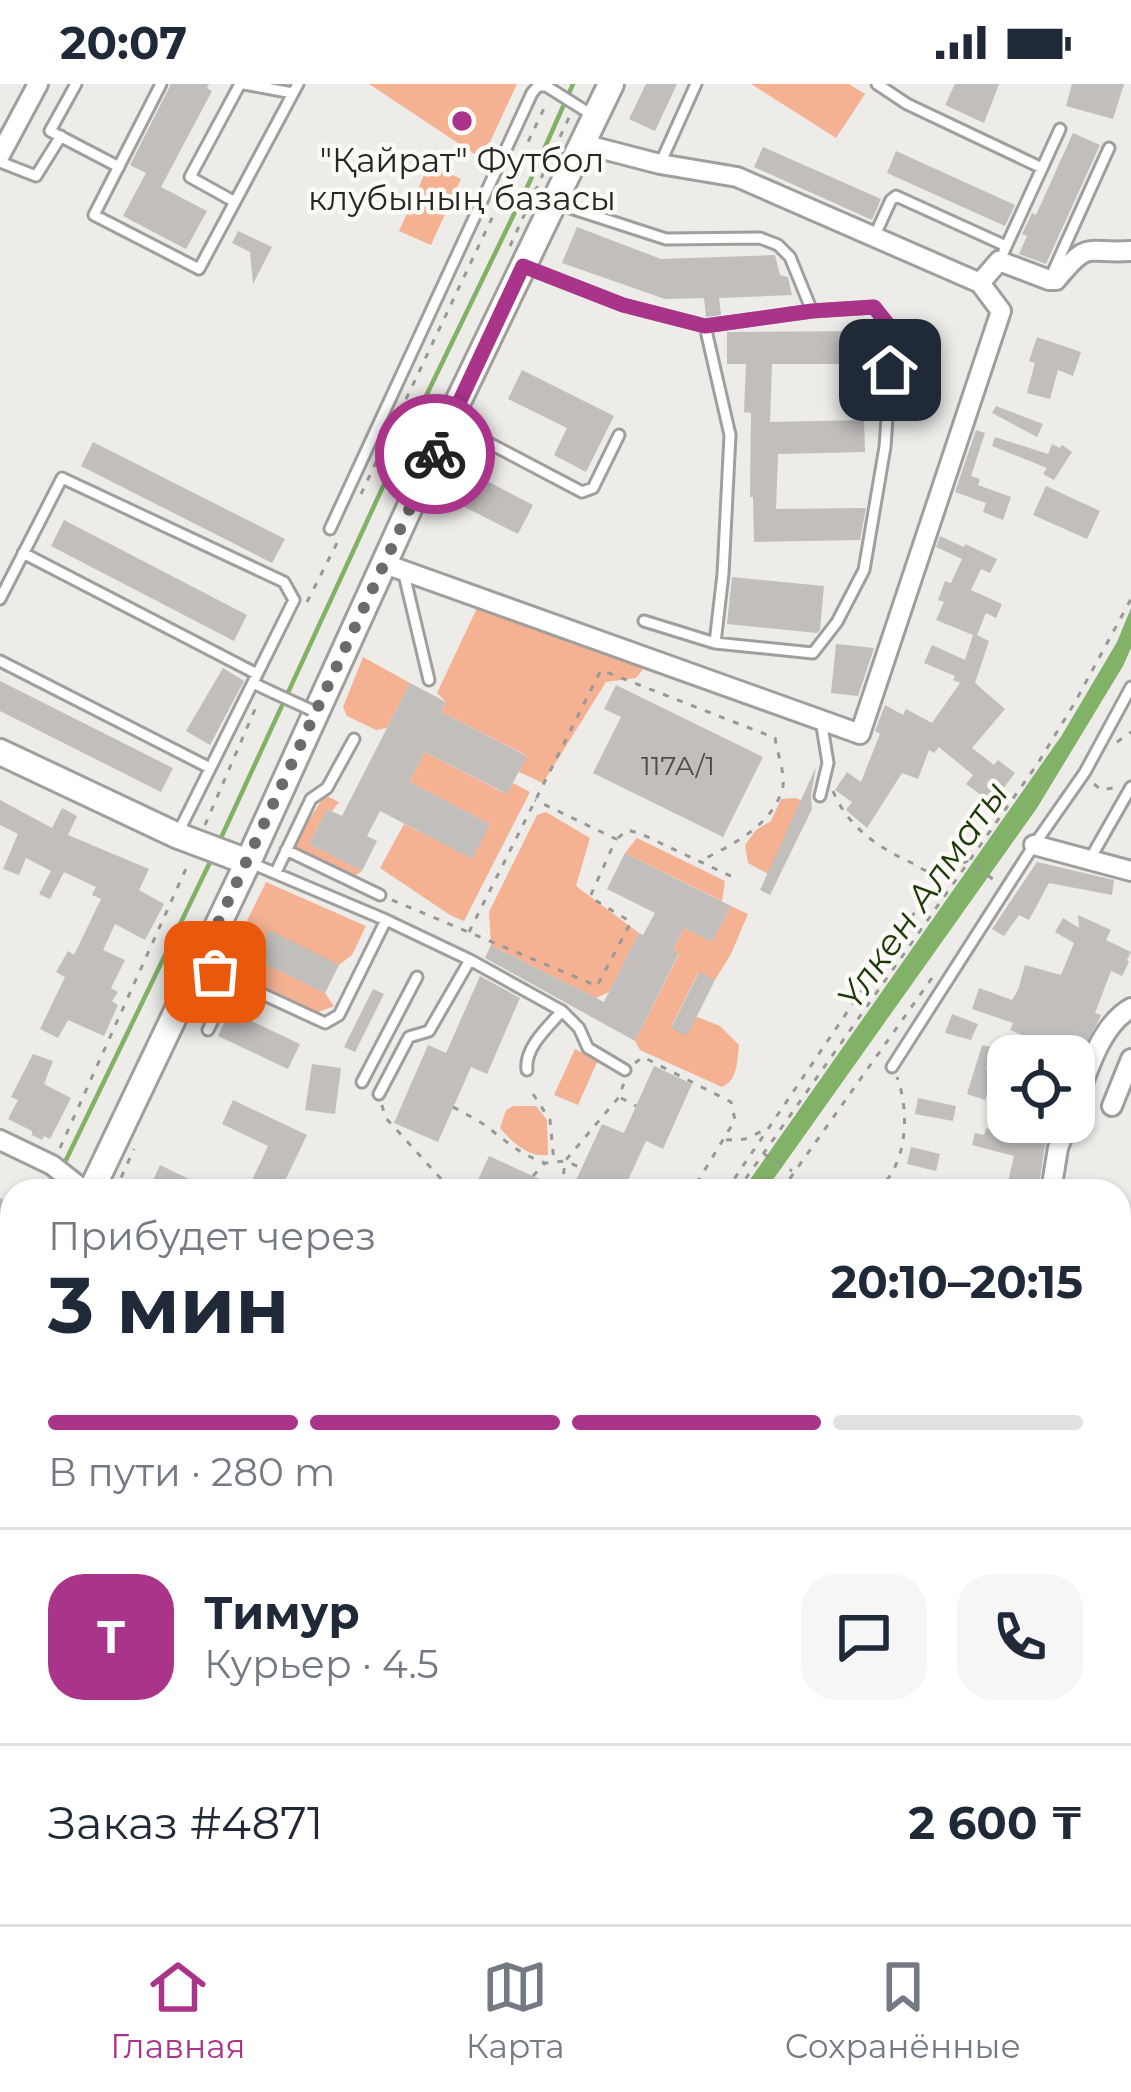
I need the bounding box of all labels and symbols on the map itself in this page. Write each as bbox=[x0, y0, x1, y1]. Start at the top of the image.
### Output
marker: "Қайрат" Футбол клубының базасы bbox=[449, 108, 475, 134]
place label: "Қайрат" Футбол клубының базасы bbox=[308, 140, 616, 218]
pin bbox=[839, 319, 941, 421]
courier bbox=[375, 394, 495, 514]
house number: 117А/1 bbox=[641, 749, 715, 782]
water label: Үлкен Алматы bbox=[827, 772, 1017, 1018]
pin bbox=[164, 921, 266, 1023]

